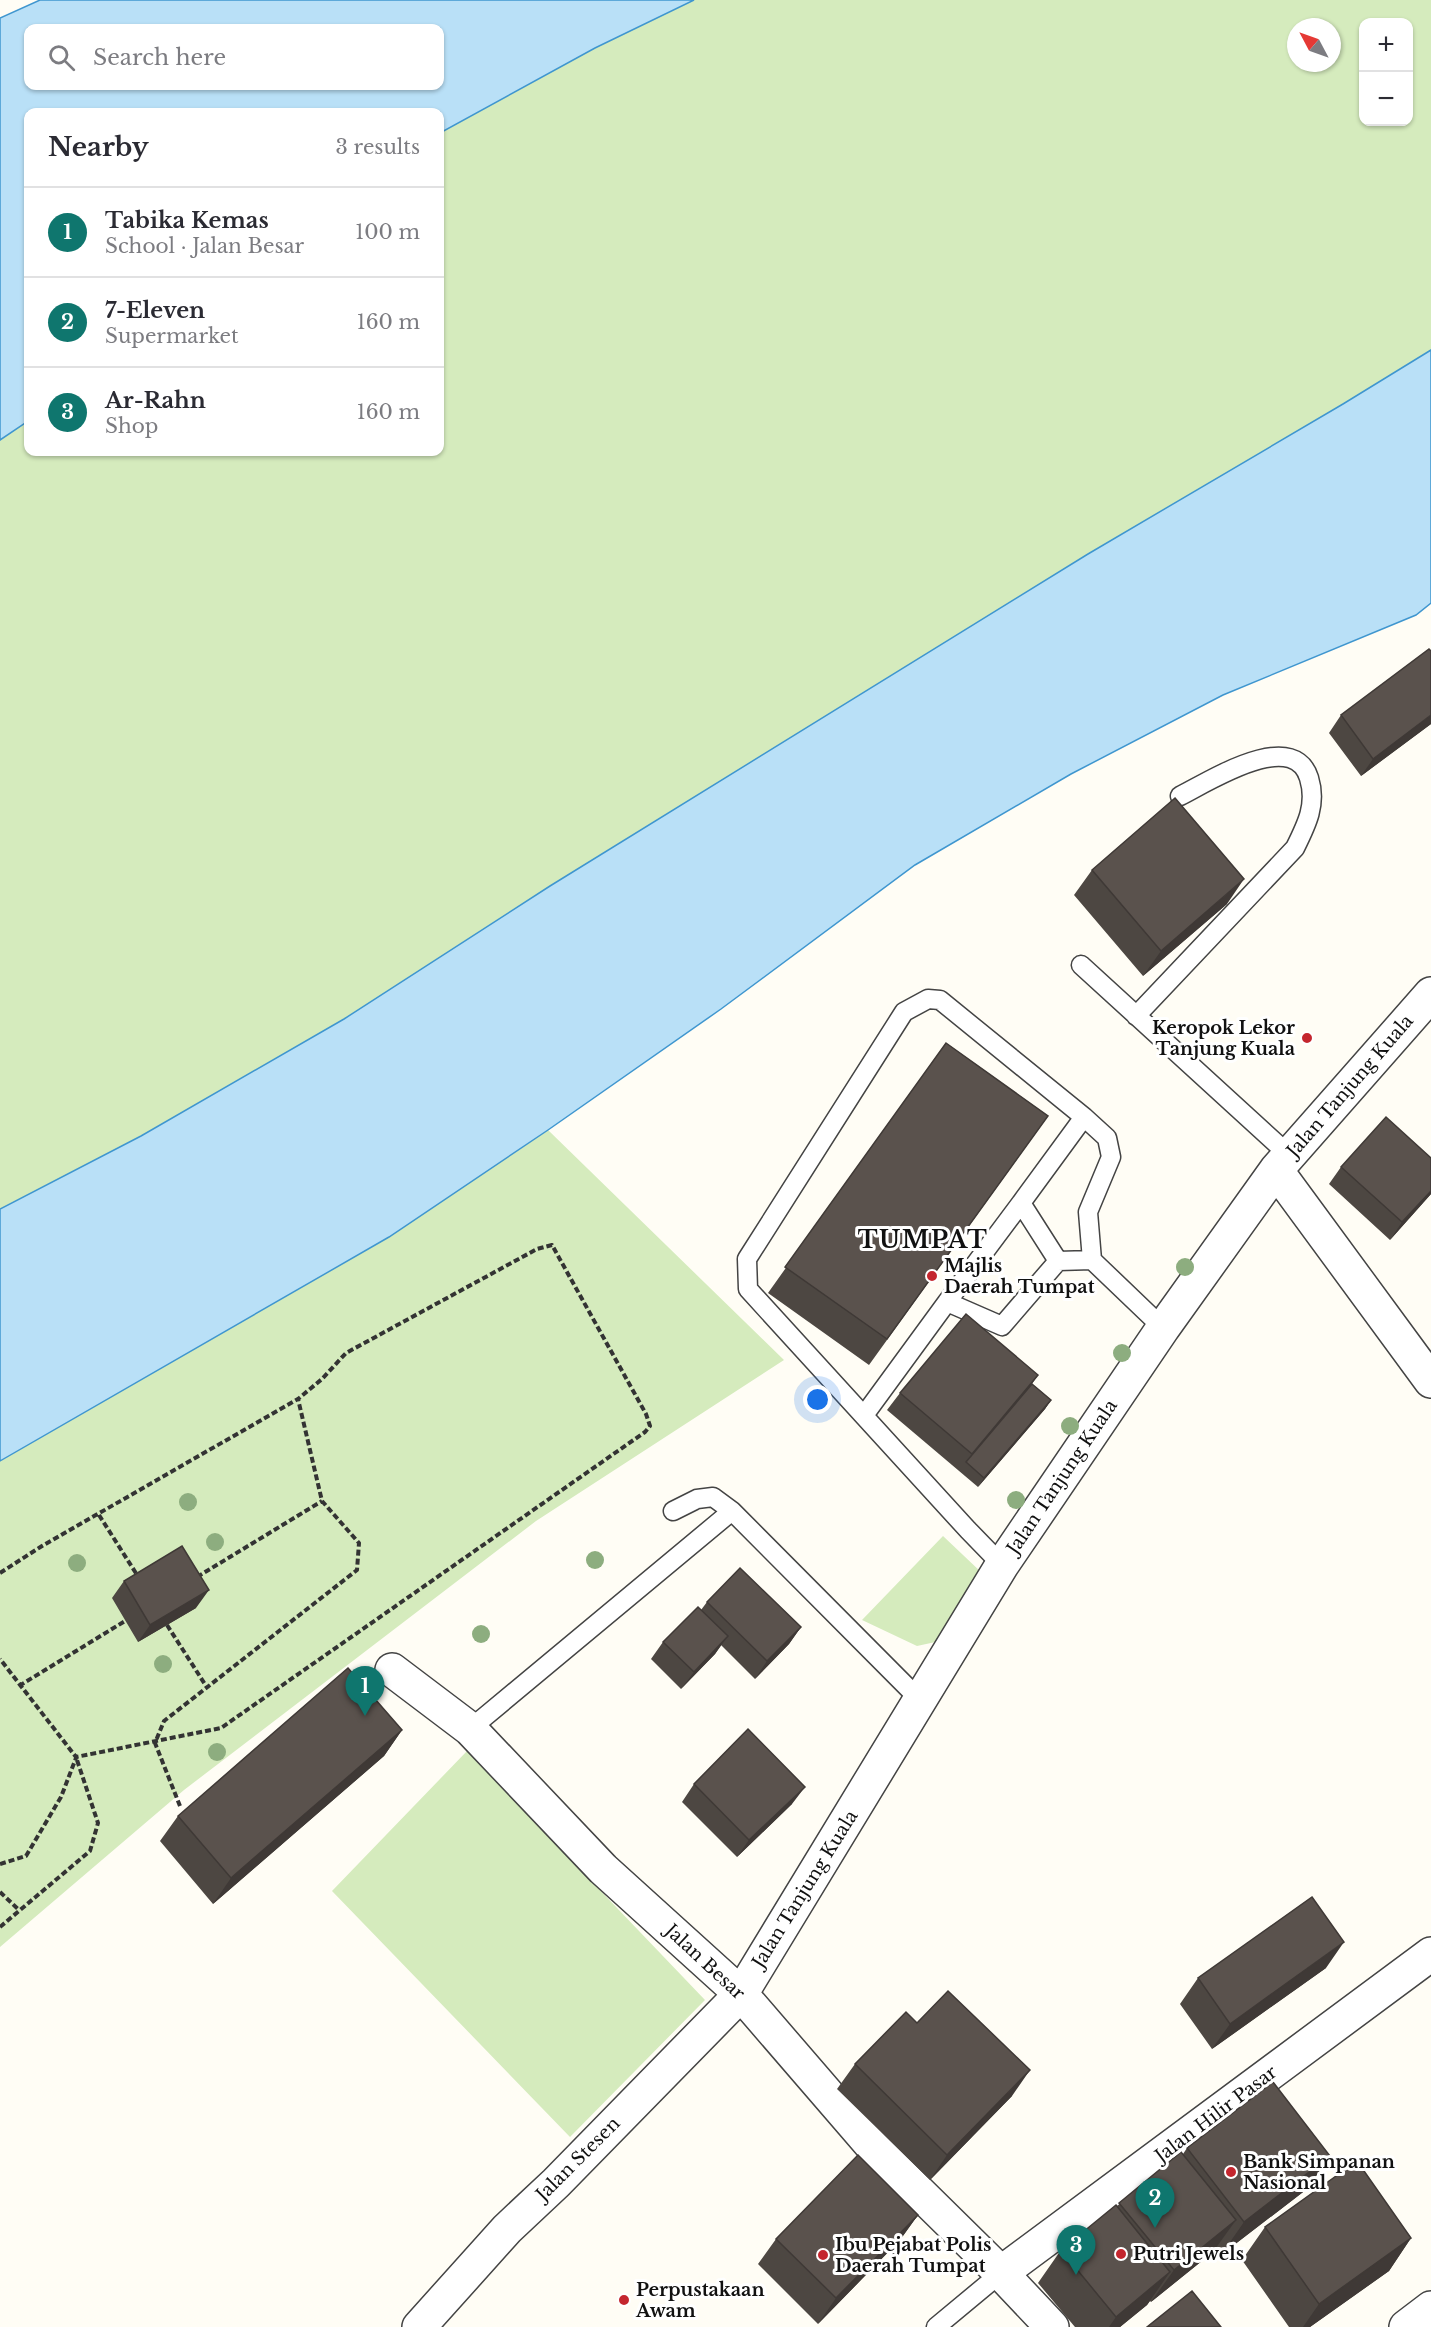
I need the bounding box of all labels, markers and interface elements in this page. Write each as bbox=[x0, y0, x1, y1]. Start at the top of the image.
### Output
north arrow bbox=[1287, 18, 1341, 72]
map controls bbox=[1359, 18, 1413, 126]
button: + bbox=[1359, 18, 1413, 72]
search box bbox=[24, 24, 444, 90]
icon: search bbox=[45, 41, 78, 74]
text: Search here bbox=[93, 44, 226, 71]
button: − bbox=[1359, 72, 1413, 126]
text: Nearby bbox=[48, 131, 149, 163]
text: 3 results bbox=[336, 135, 420, 159]
text: Tabika Kemas bbox=[105, 207, 269, 234]
text: 1 bbox=[63, 220, 72, 244]
text: 100 m bbox=[355, 220, 420, 244]
text: School · Jalan Besar bbox=[105, 234, 304, 258]
text: 7-Eleven bbox=[105, 297, 205, 324]
text: 2 bbox=[61, 310, 74, 334]
text: 160 m bbox=[357, 310, 420, 334]
text: Supermarket bbox=[105, 324, 239, 348]
text: Ar-Rahn bbox=[105, 387, 206, 414]
text: 3 bbox=[61, 400, 74, 424]
text: 160 m bbox=[357, 400, 420, 424]
text: Shop bbox=[105, 414, 158, 438]
street label: Jalan Tanjung Kuala bbox=[1281, 1010, 1418, 1163]
place label: Keropok Lekor Tanjung Kuala bbox=[1152, 1017, 1296, 1060]
marker: Keropok Lekor Tanjung Kuala bbox=[1300, 1031, 1314, 1045]
district label: TUMPAT bbox=[858, 1225, 988, 1254]
place label: Majlis Daerah Tumpat bbox=[944, 1255, 1095, 1298]
marker: Majlis Daerah Tumpat bbox=[925, 1269, 939, 1283]
your location bbox=[803, 1385, 832, 1414]
street label: Jalan Tanjung Kuala bbox=[1001, 1396, 1122, 1560]
pin: 1 bbox=[346, 1666, 385, 1716]
street label: Jalan Tanjung Kuala bbox=[746, 1806, 862, 1974]
street label: Jalan Besar bbox=[659, 1918, 750, 2005]
street label: Jalan Hilir Pasar bbox=[1149, 2061, 1282, 2168]
street label: Jalan Stesen bbox=[530, 2113, 624, 2207]
place label: Bank Simpanan Nasional bbox=[1243, 2151, 1395, 2194]
marker: Bank Simpanan Nasional bbox=[1224, 2165, 1238, 2179]
pin: 2 bbox=[1136, 2178, 1174, 2228]
pin: 3 bbox=[1056, 2226, 1096, 2275]
place label: Ibu Pejabat Polis Daerah Tumpat bbox=[835, 2234, 991, 2277]
place label: Putri Jewels bbox=[1133, 2243, 1244, 2265]
marker: Putri Jewels bbox=[1114, 2247, 1128, 2261]
marker: Ibu Pejabat Polis Daerah Tumpat bbox=[816, 2248, 830, 2262]
place label: Perpustakaan Awam bbox=[635, 2279, 765, 2322]
marker: Perpustakaan Awam bbox=[617, 2293, 631, 2307]

